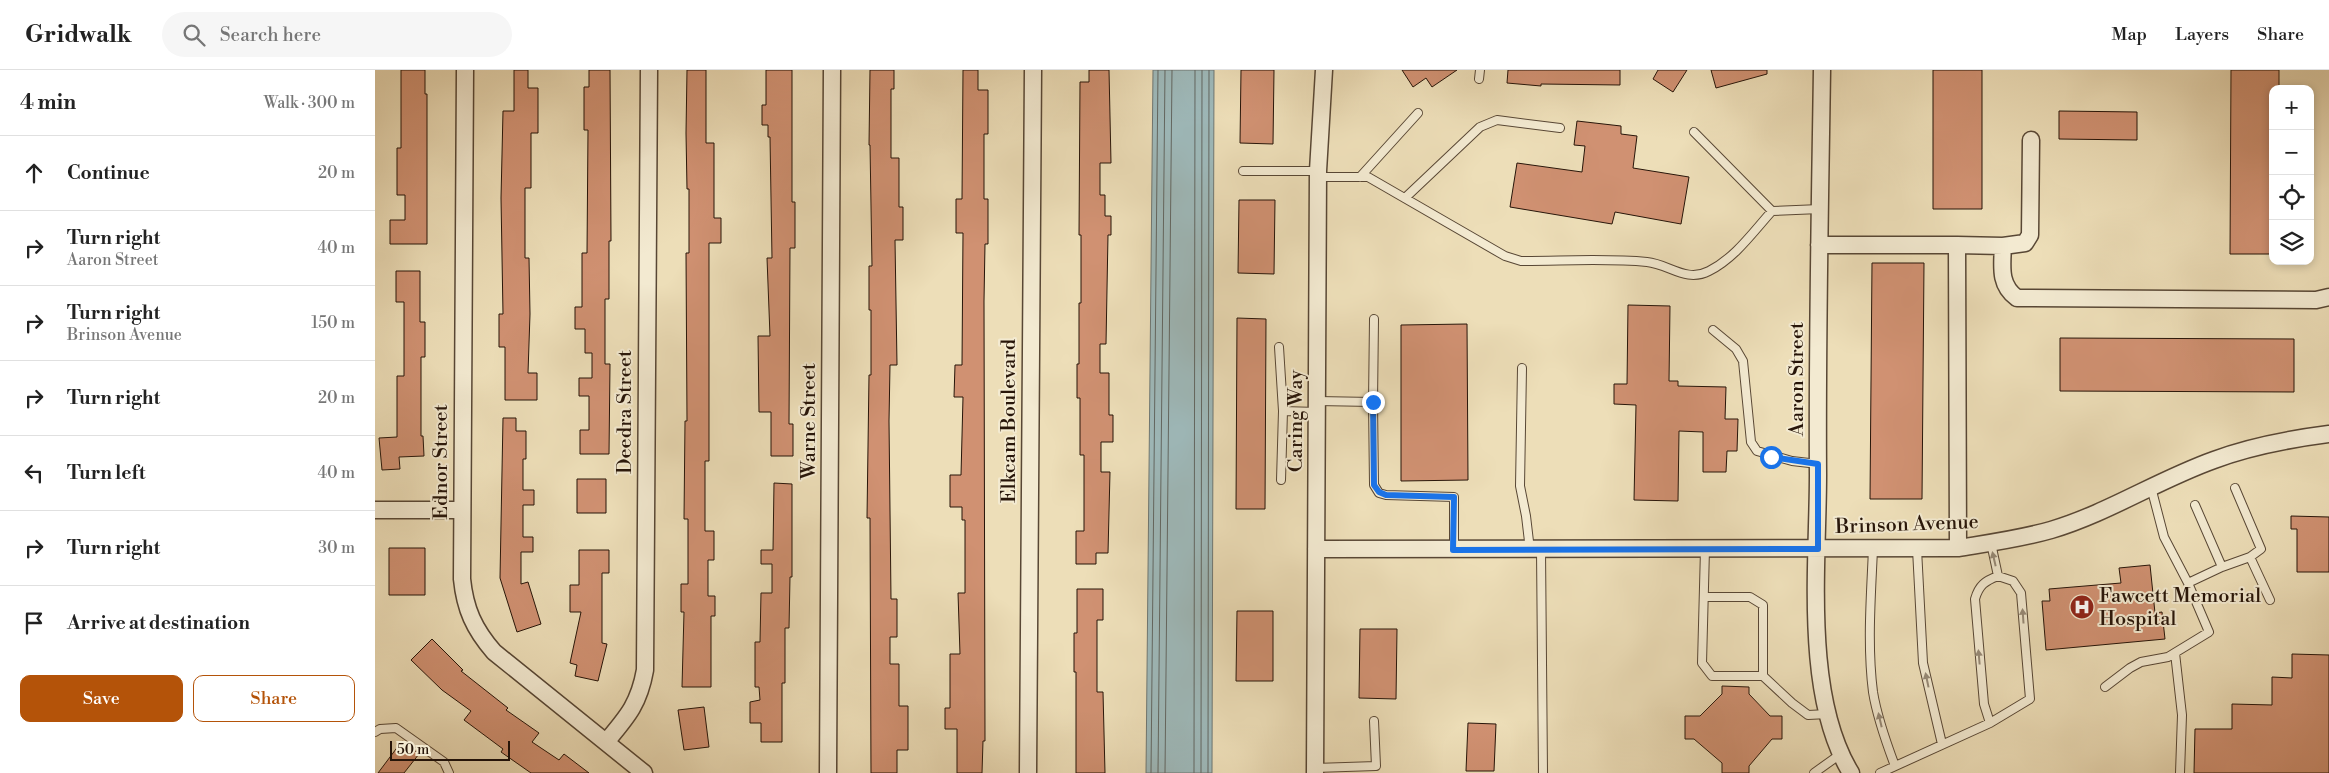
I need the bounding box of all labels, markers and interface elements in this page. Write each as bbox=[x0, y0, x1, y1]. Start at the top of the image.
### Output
search box bbox=[162, 12, 512, 57]
text: Gridwalk bbox=[25, 20, 132, 50]
icon: search bbox=[180, 21, 208, 49]
text: Search here bbox=[220, 23, 321, 47]
text: Map bbox=[2112, 23, 2147, 46]
text: Layers bbox=[2175, 23, 2229, 46]
text: Share bbox=[2257, 23, 2304, 46]
map controls bbox=[2269, 85, 2314, 265]
button: + bbox=[2269, 85, 2314, 130]
text: 4 min bbox=[20, 90, 76, 116]
text: Walk · 300 m bbox=[264, 93, 355, 113]
button: − bbox=[2269, 130, 2314, 175]
icon: ahead bbox=[20, 159, 48, 187]
text: Continue bbox=[67, 161, 150, 185]
text: 20 m bbox=[318, 163, 355, 183]
button: locate bbox=[2269, 175, 2314, 220]
button: layers bbox=[2269, 220, 2314, 265]
text: Turn right bbox=[67, 226, 160, 250]
icon: right bbox=[20, 234, 48, 262]
text: 40 m bbox=[318, 238, 355, 258]
text: Aaron Street bbox=[67, 250, 158, 270]
text: Turn right bbox=[67, 301, 160, 325]
icon: right bbox=[20, 309, 48, 337]
text: 150 m bbox=[311, 313, 355, 333]
street label: Aaron Street bbox=[1785, 322, 1810, 437]
text: Brinson Avenue bbox=[67, 325, 182, 345]
street label: Elkcam Boulevard bbox=[997, 338, 1022, 503]
street label: Deedra Street bbox=[613, 350, 638, 474]
street label: Warne Street bbox=[797, 363, 822, 480]
street label: Caring Way bbox=[1284, 370, 1309, 472]
icon: right bbox=[20, 384, 48, 412]
text: Turn right bbox=[67, 386, 160, 410]
text: 20 m bbox=[318, 388, 355, 408]
route end bbox=[1362, 391, 1385, 414]
street label: Ednor Street bbox=[429, 404, 454, 520]
route start bbox=[1760, 446, 1783, 469]
icon: left bbox=[20, 459, 48, 487]
text: Turn left bbox=[67, 461, 146, 485]
text: 40 m bbox=[318, 463, 355, 483]
street label: Brinson Avenue bbox=[1834, 510, 1979, 540]
icon: right bbox=[20, 534, 48, 562]
text: Turn right bbox=[67, 536, 160, 560]
text: 30 m bbox=[318, 538, 355, 558]
one-way arrow bbox=[1990, 552, 1998, 567]
place label: Fawcett Memorial Hospital bbox=[2099, 584, 2261, 632]
hospital icon: Fawcett Memorial Hospital bbox=[2069, 594, 2095, 620]
one-way arrow bbox=[2018, 607, 2026, 623]
icon: arrive bbox=[20, 609, 48, 637]
text: Arrive at destination bbox=[67, 611, 250, 635]
one-way arrow bbox=[1975, 649, 1983, 665]
one-way arrow bbox=[1923, 672, 1931, 687]
button: Save bbox=[20, 675, 183, 722]
button: Share bbox=[193, 675, 355, 722]
one-way arrow bbox=[1876, 712, 1884, 727]
scale bar bbox=[390, 738, 510, 761]
text: 50 m bbox=[397, 741, 429, 759]

